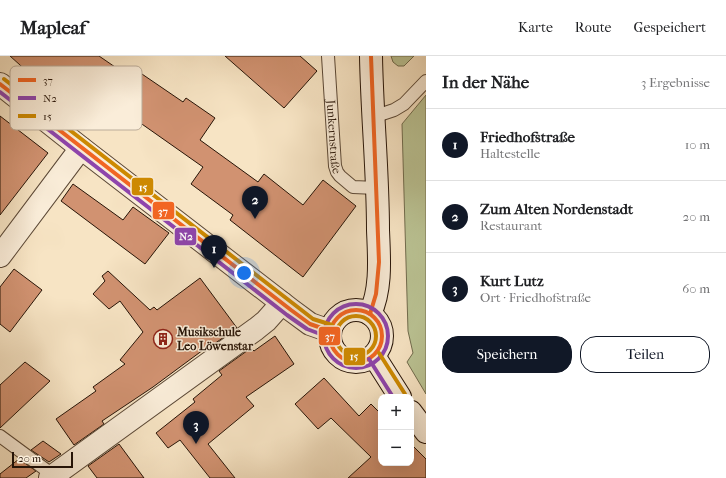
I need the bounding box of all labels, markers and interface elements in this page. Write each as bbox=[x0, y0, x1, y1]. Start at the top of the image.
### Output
text: Mapleaf bbox=[20, 17, 86, 39]
text: Karte bbox=[518, 19, 553, 36]
text: Route bbox=[575, 19, 612, 36]
text: Gespeichert bbox=[634, 19, 706, 36]
legend bbox=[10, 66, 142, 130]
text: In der Nähe bbox=[442, 72, 529, 92]
text: 37 bbox=[43, 74, 53, 87]
text: 3 Ergebnisse bbox=[641, 75, 710, 90]
text: N2 bbox=[43, 92, 57, 105]
street label: Junkernstraße bbox=[324, 98, 344, 176]
text: 15 bbox=[43, 110, 52, 123]
text: Friedhofstraße bbox=[480, 128, 575, 146]
text: 1 bbox=[453, 137, 457, 152]
text: 10 m bbox=[685, 137, 710, 152]
text: Haltestelle bbox=[480, 146, 540, 161]
line badge: 15 bbox=[131, 177, 154, 196]
text: 15 bbox=[139, 181, 148, 194]
pin: 2 bbox=[242, 186, 268, 219]
text: Zum Alten Nordenstadt bbox=[480, 200, 633, 218]
line badge: 37 bbox=[152, 201, 175, 220]
text: 37 bbox=[158, 205, 169, 218]
text: 2 bbox=[452, 209, 458, 224]
text: 20 m bbox=[683, 209, 710, 224]
text: Restaurant bbox=[480, 218, 542, 233]
line badge: N2 bbox=[174, 227, 197, 246]
text: N2 bbox=[179, 230, 193, 243]
pin: 1 bbox=[201, 235, 227, 268]
your location bbox=[234, 263, 254, 283]
text: Kurt Lutz bbox=[480, 272, 544, 290]
text: 3 bbox=[452, 281, 458, 296]
text: 60 m bbox=[682, 281, 710, 296]
text: Ort · Friedhofstraße bbox=[480, 290, 591, 305]
place label: Musikschule Leo Löwenstar bbox=[176, 325, 254, 353]
line badge: 37 bbox=[318, 326, 341, 346]
building icon: Musikschule Leo Löwenstar bbox=[152, 328, 174, 350]
text: 37 bbox=[325, 330, 336, 343]
button: Speichern bbox=[442, 336, 572, 373]
button: Teilen bbox=[580, 336, 710, 373]
line badge: 15 bbox=[343, 347, 366, 366]
text: 15 bbox=[350, 350, 359, 363]
map controls bbox=[378, 394, 414, 466]
button: + bbox=[378, 394, 414, 430]
pin: 3 bbox=[183, 411, 209, 444]
button: − bbox=[378, 430, 414, 466]
scale bar bbox=[12, 450, 73, 469]
text: 20 m bbox=[18, 452, 41, 465]

